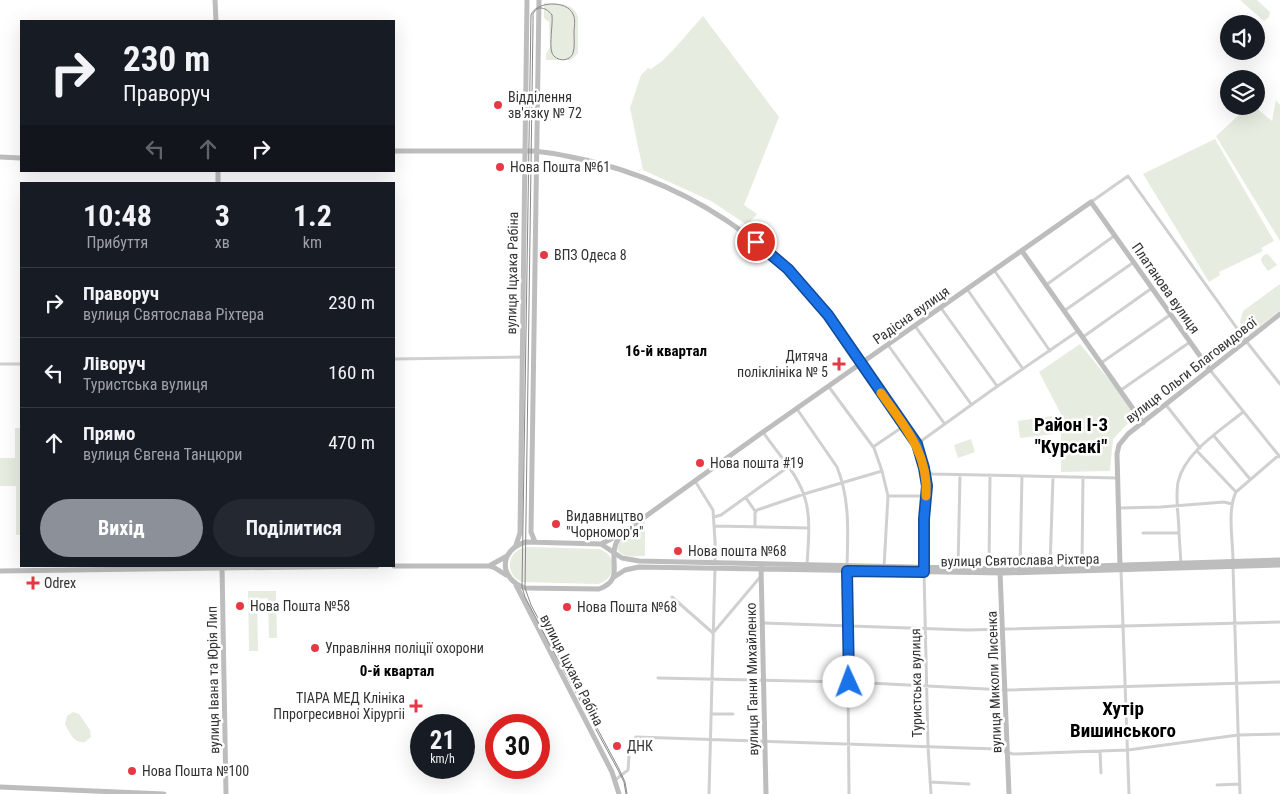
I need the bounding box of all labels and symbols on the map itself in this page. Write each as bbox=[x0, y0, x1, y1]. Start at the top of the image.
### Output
place label: Відділення зв'язку № 72 bbox=[508, 89, 582, 121]
marker: Відділення зв'язку № 72 bbox=[492, 99, 504, 111]
place label: Нова Пошта №61 bbox=[510, 159, 610, 175]
marker: Нова Пошта №61 bbox=[494, 161, 506, 173]
street label: вулиця Іцхака Рабіна bbox=[503, 211, 521, 335]
pin bbox=[735, 221, 777, 263]
street label: Платанова вулиця bbox=[1129, 240, 1203, 336]
place label: ВПЗ Одеса 8 bbox=[554, 247, 627, 263]
marker: ВПЗ Одеса 8 bbox=[538, 249, 550, 261]
street label: Радісна вулиця bbox=[870, 283, 952, 347]
street label: вулиця Ольги Благовидової bbox=[1122, 313, 1260, 426]
district label: 16-й квартал bbox=[625, 342, 707, 360]
place label: Дитяча поліклініка № 5 bbox=[737, 348, 828, 380]
marker: Дитяча поліклініка № 5 bbox=[832, 357, 846, 371]
district label: Район І-3 "Курсакі" bbox=[1034, 413, 1108, 458]
place label: Нова пошта #19 bbox=[710, 455, 804, 471]
marker: Нова пошта #19 bbox=[694, 457, 706, 469]
place label: Видавництво "Чорномор'я" bbox=[566, 508, 644, 540]
marker: Видавництво "Чорномор'я" bbox=[550, 518, 562, 530]
place label: Нова пошта №68 bbox=[688, 543, 787, 559]
marker: Нова пошта №68 bbox=[672, 545, 684, 557]
street label: вулиця Святослава Ріхтера bbox=[941, 551, 1099, 569]
place label: Odrex bbox=[44, 575, 76, 591]
marker: Odrex bbox=[26, 576, 40, 590]
place label: Нова Пошта №58 bbox=[250, 598, 350, 614]
place label: Нова Пошта №68 bbox=[577, 599, 677, 615]
marker: Нова Пошта №58 bbox=[234, 600, 246, 612]
marker: Нова Пошта №68 bbox=[561, 601, 573, 613]
street label: вулиця Ганни Михайленко bbox=[743, 602, 761, 756]
street label: вулиця Івана та Юрія Лип bbox=[204, 606, 222, 754]
street label: вулиця Миколи Лисенка bbox=[984, 611, 1004, 753]
street label: вулиця Іцхака Рабіна bbox=[537, 612, 607, 728]
street label: Туристська вулиця bbox=[907, 628, 925, 738]
place label: Управління поліції охорони bbox=[325, 640, 484, 656]
marker: Управління поліції охорони bbox=[309, 642, 321, 654]
position arrow bbox=[822, 655, 874, 707]
district label: 0-й квартал bbox=[360, 662, 434, 680]
place label: ТІАРА МЕД Клініка Ппрогресивноі Хірургіі bbox=[273, 690, 405, 722]
district label: Хутір Вишинського bbox=[1070, 697, 1176, 742]
marker: ТІАРА МЕД Клініка Ппрогресивноі Хірургіі bbox=[409, 699, 423, 713]
speed limit sign: 30 bbox=[485, 714, 550, 779]
place label: ДНК bbox=[627, 738, 653, 754]
marker: ДНК bbox=[611, 740, 623, 752]
place label: Нова Пошта №100 bbox=[142, 763, 249, 779]
marker: Нова Пошта №100 bbox=[126, 765, 138, 777]

